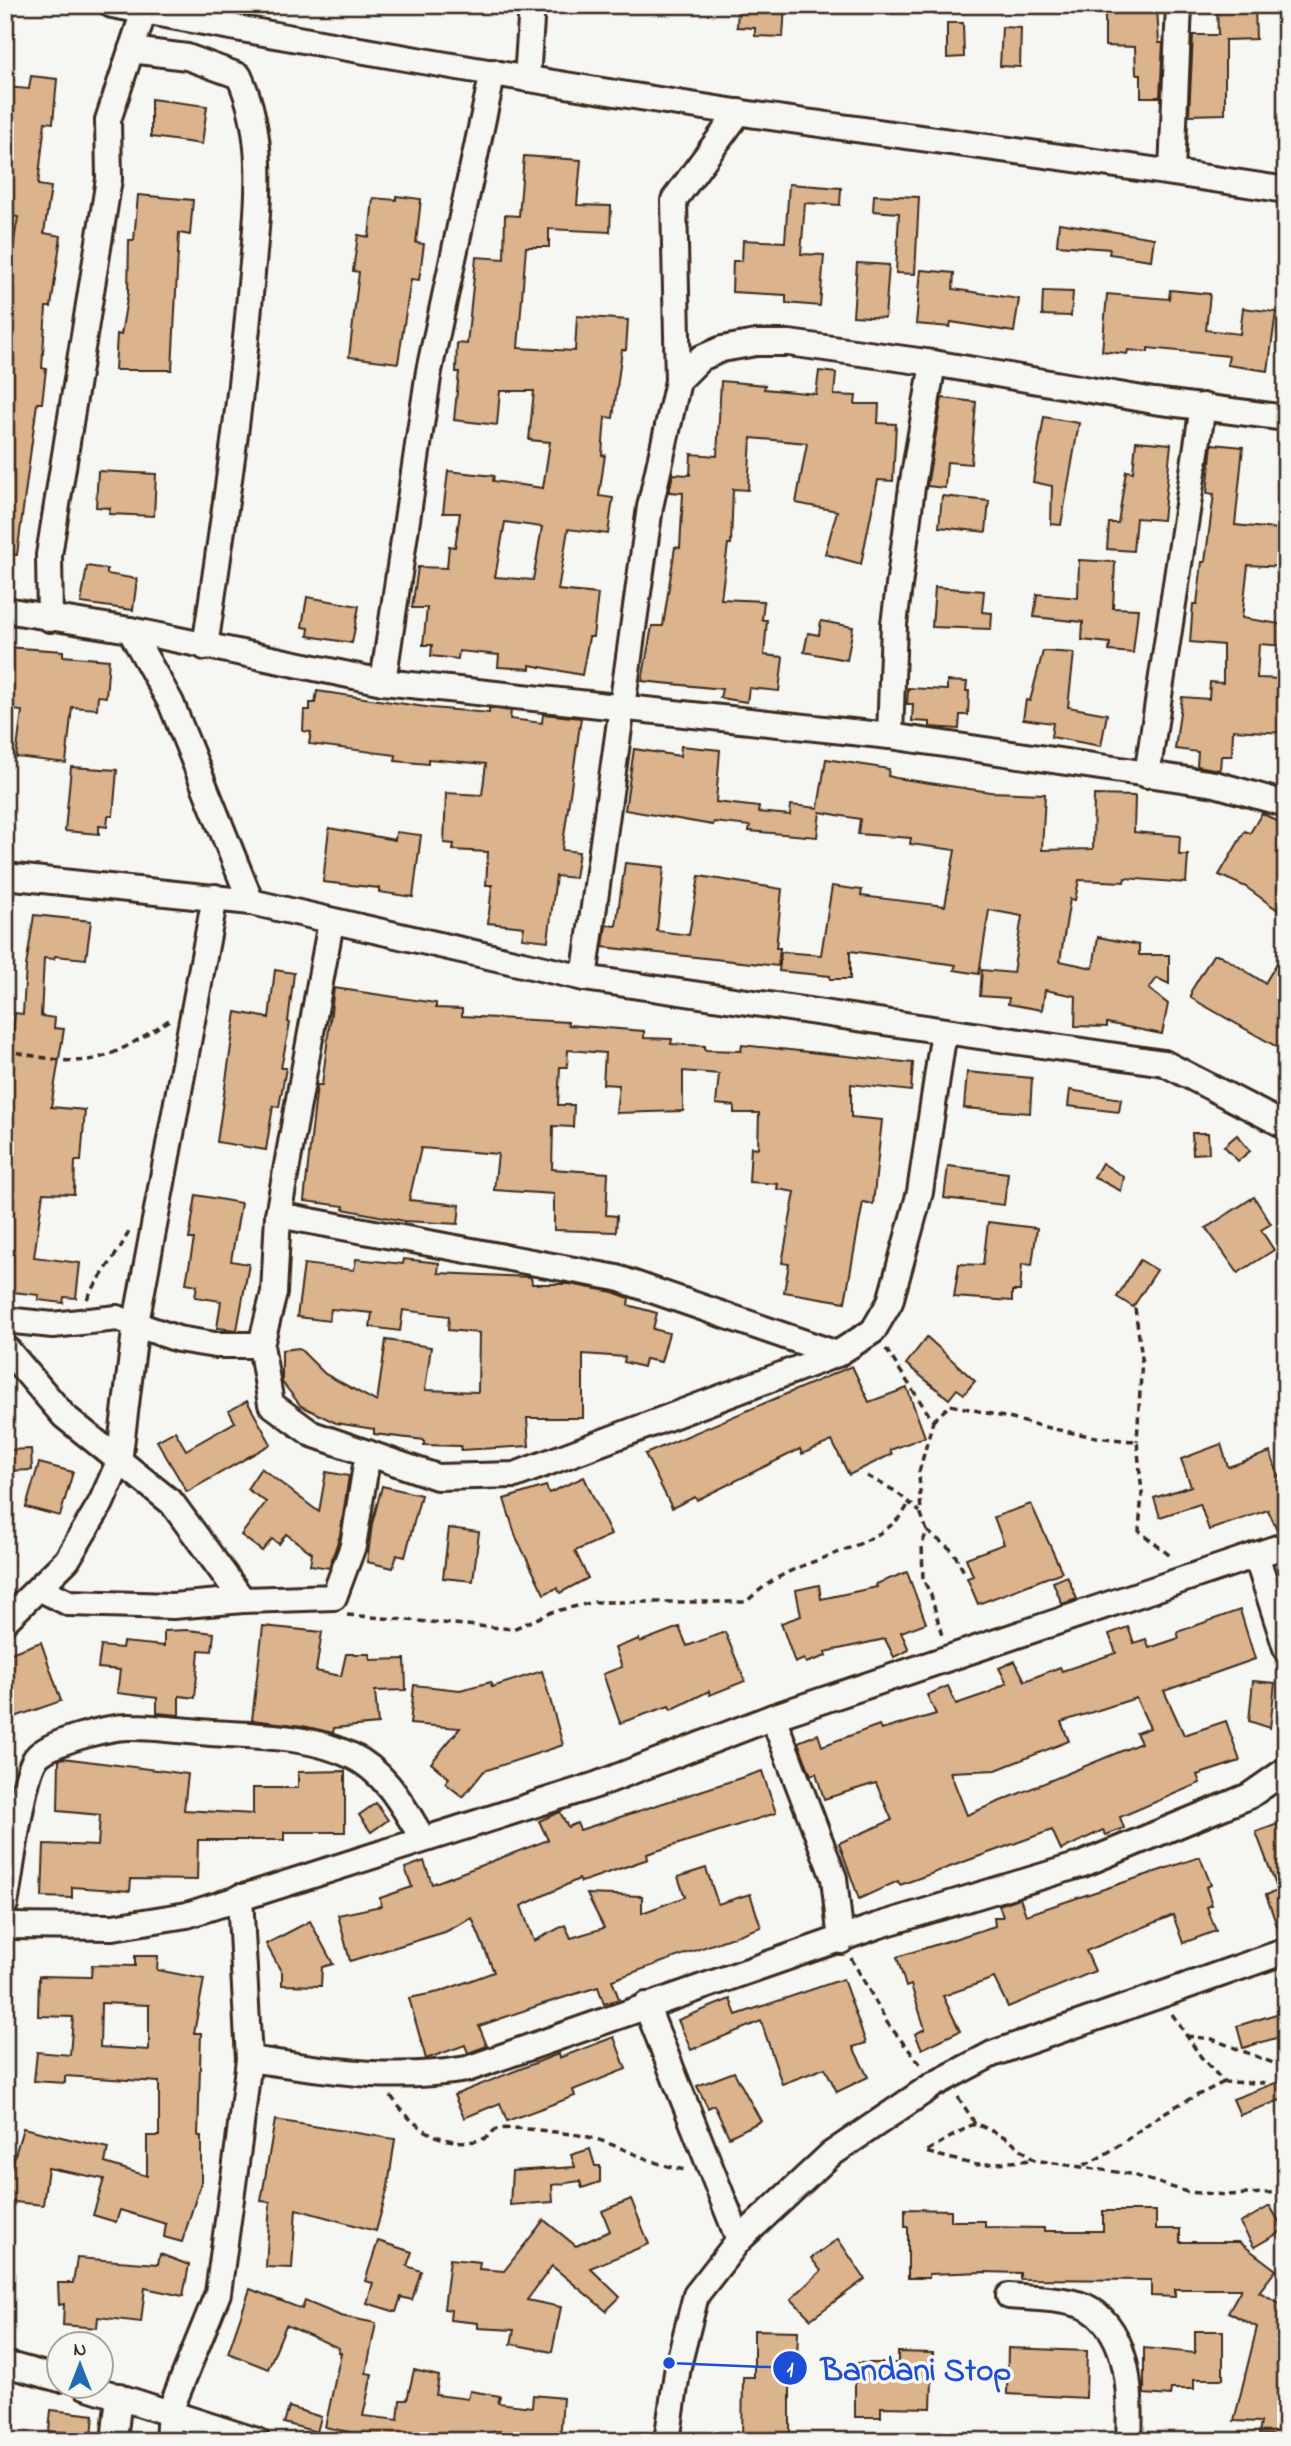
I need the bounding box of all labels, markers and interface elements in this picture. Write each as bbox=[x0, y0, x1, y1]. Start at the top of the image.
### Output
north arrow bbox=[46, 2330, 116, 2400]
text: N bbox=[74, 2337, 87, 2364]
callout: Bandani Stop bbox=[772, 2341, 1026, 2395]
text: Bandani Stop bbox=[819, 2348, 1011, 2396]
text: 1 bbox=[787, 2356, 794, 2386]

